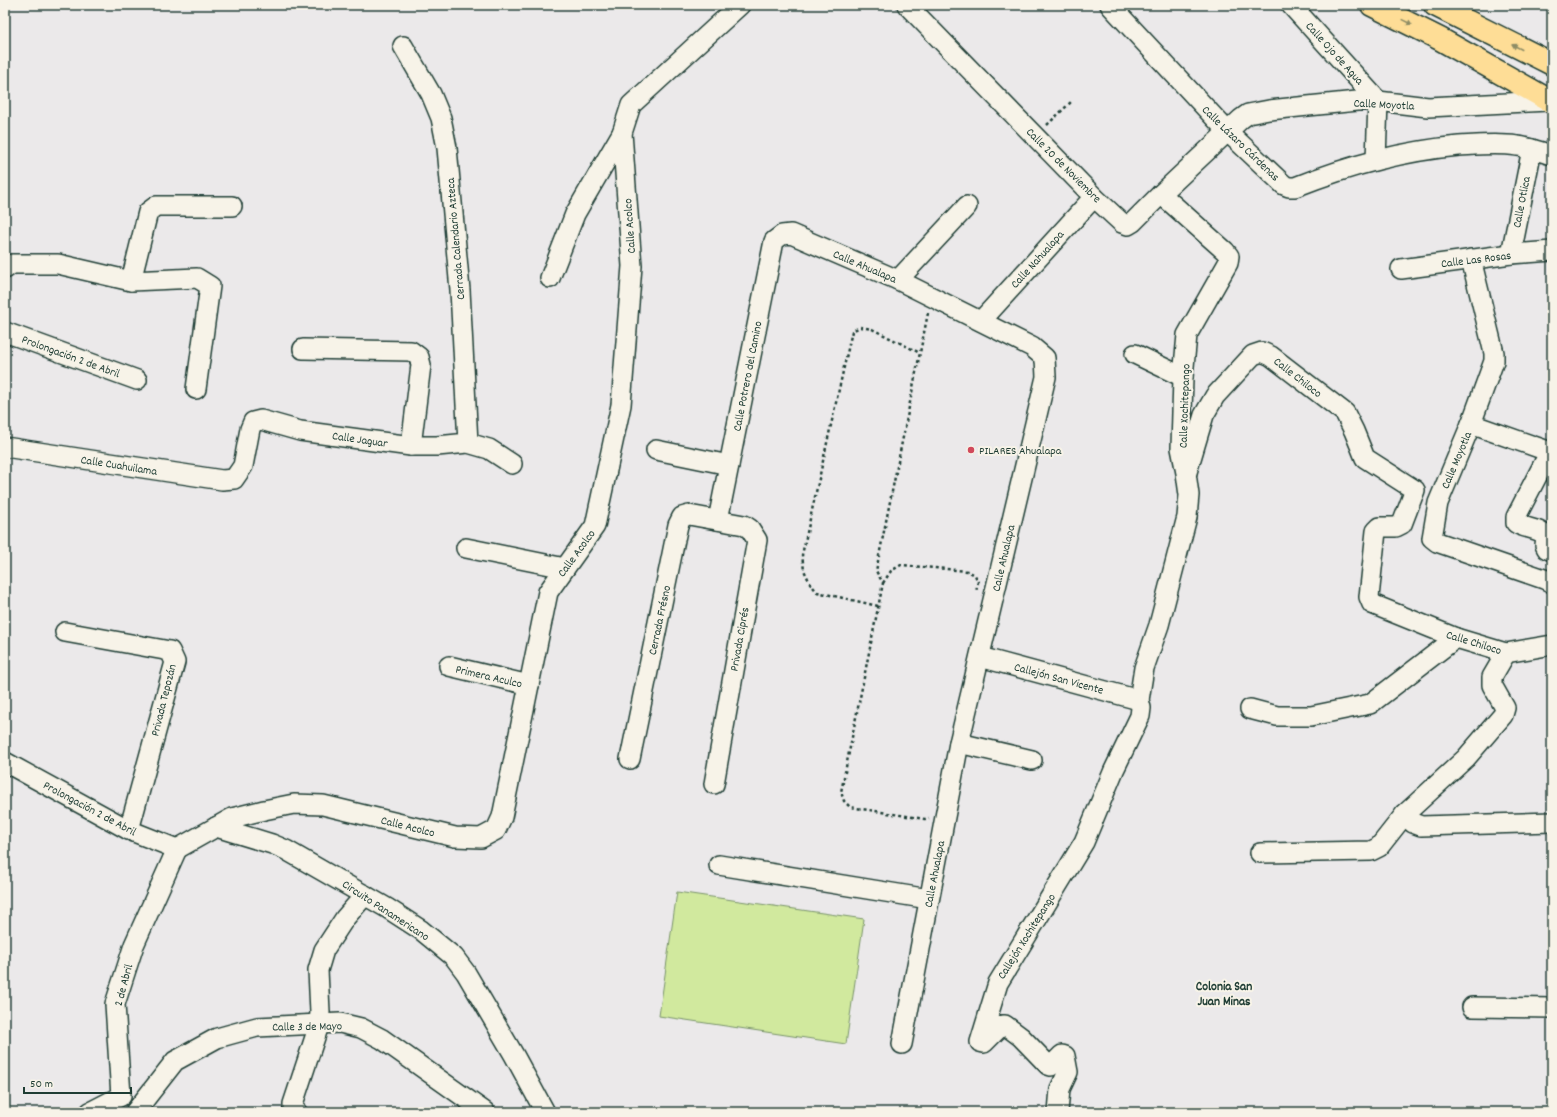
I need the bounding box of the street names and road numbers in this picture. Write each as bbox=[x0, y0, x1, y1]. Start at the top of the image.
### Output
street label: Calle Ojo de Agua bbox=[1301, 19, 1367, 90]
street label: Calle Moyotla bbox=[1353, 95, 1415, 116]
street label: Calle Lázaro Cárdenas bbox=[1197, 102, 1283, 186]
street label: Calle 20 de Noviembre bbox=[1021, 125, 1104, 208]
street label: Calle Otlica bbox=[1509, 175, 1536, 229]
street label: Cerrada Calendario Azteca bbox=[443, 177, 470, 301]
street label: Calle Acolco bbox=[620, 198, 641, 254]
street label: Calle Nahualapa bbox=[1007, 227, 1069, 293]
street label: Calle Ahualapa bbox=[830, 246, 899, 289]
street label: Calle Las Rosas bbox=[1440, 248, 1512, 273]
street label: Calle Potrero del Camino bbox=[729, 320, 768, 433]
street label: Prolongación 2 de Abril bbox=[19, 332, 122, 383]
street label: Calle Chiloco bbox=[1269, 354, 1325, 403]
street label: Calle Xochitepango bbox=[1176, 364, 1195, 449]
street label: Calle Jaguar bbox=[331, 428, 389, 453]
street label: Calle Moyotla bbox=[1438, 429, 1477, 492]
street label: Calle Cuahuilama bbox=[79, 452, 159, 481]
street label: Calle Ahualapa bbox=[989, 523, 1020, 593]
street label: Calle Acolco bbox=[554, 527, 600, 581]
street label: Cerrada Frésno bbox=[645, 584, 676, 657]
street label: Privada Ciprés bbox=[726, 606, 754, 673]
street label: Calle Chiloco bbox=[1444, 627, 1503, 660]
street label: Callejón San Vicente bbox=[1012, 659, 1105, 700]
street label: Privada Tepozán bbox=[147, 662, 182, 738]
street label: Primera Aculco bbox=[454, 662, 524, 693]
street label: Prolongación 2 de Abril bbox=[40, 778, 139, 841]
street label: Calle Acolco bbox=[379, 813, 436, 842]
street label: Calle Ahualapa bbox=[921, 839, 950, 909]
street label: Circuito Panamericano bbox=[338, 877, 432, 946]
street label: Callejón Xochitepango bbox=[994, 891, 1061, 983]
street label: 2 de Abril bbox=[111, 962, 138, 1008]
street label: Calle 3 de Mayo bbox=[272, 1018, 342, 1037]

